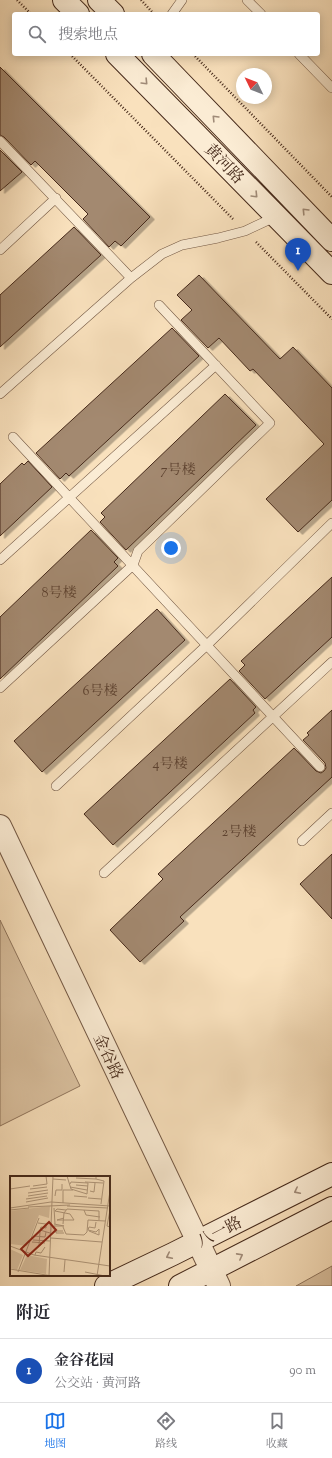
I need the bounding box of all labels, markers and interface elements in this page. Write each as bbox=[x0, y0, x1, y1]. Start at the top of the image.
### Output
search box bbox=[12, 12, 320, 56]
icon: search bbox=[26, 23, 48, 45]
text: 搜索地点 bbox=[58, 25, 118, 46]
north arrow bbox=[236, 68, 272, 104]
one-way arrow bbox=[140, 77, 148, 85]
one-way arrow bbox=[212, 115, 220, 123]
street label: 黄河路 bbox=[198, 139, 248, 190]
one-way arrow bbox=[250, 190, 258, 198]
one-way arrow bbox=[303, 209, 310, 216]
pin: 1 bbox=[285, 238, 311, 271]
house number: 7号楼 bbox=[160, 461, 196, 481]
your location bbox=[161, 538, 181, 558]
house number: 8号楼 bbox=[42, 584, 77, 604]
house number: 6号楼 bbox=[83, 682, 117, 702]
house number: 4号楼 bbox=[152, 755, 188, 775]
house number: 2号楼 bbox=[222, 823, 256, 843]
street label: 金谷路 bbox=[86, 1030, 127, 1084]
inset map bbox=[10, 1176, 110, 1276]
one-way arrow bbox=[294, 1187, 301, 1194]
street label: 八一路 bbox=[194, 1212, 247, 1254]
one-way arrow bbox=[165, 1251, 173, 1259]
one-way arrow bbox=[236, 1253, 243, 1261]
text: 附近 bbox=[16, 1302, 50, 1326]
text: 金谷花园 bbox=[54, 1351, 114, 1372]
text: 1 bbox=[27, 1362, 31, 1380]
text: 90 m bbox=[289, 1362, 316, 1380]
text: 公交站 · 黄河路 bbox=[54, 1375, 141, 1393]
tab: 地图 bbox=[44, 1410, 66, 1452]
tab: 路线 bbox=[155, 1410, 177, 1452]
tab: 收藏 bbox=[266, 1410, 288, 1452]

